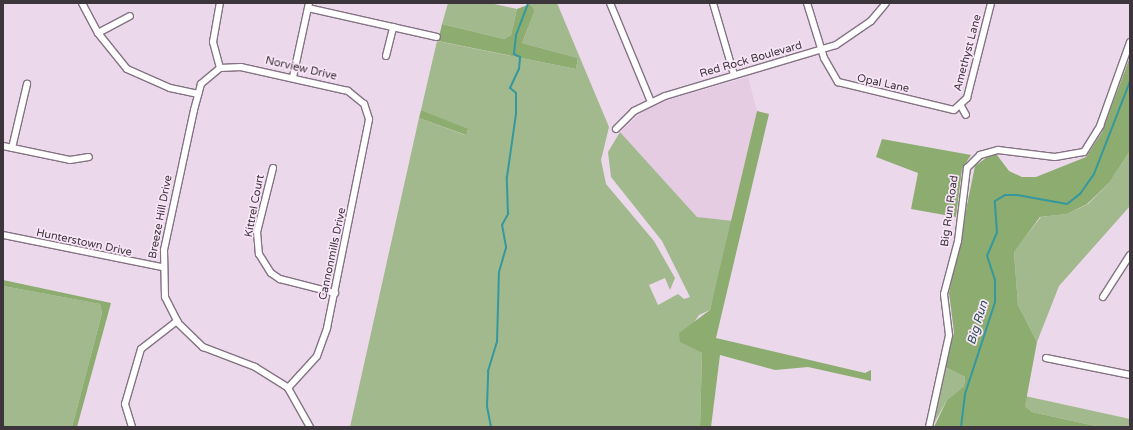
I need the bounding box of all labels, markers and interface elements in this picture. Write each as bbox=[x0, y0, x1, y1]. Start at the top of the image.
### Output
street label: Amethyst Lane bbox=[951, 13, 985, 93]
street label: Red Rock Boulevard bbox=[698, 39, 804, 81]
street label: Norview Drive bbox=[264, 54, 338, 84]
street label: Opal Lane bbox=[856, 72, 910, 96]
street label: Kittrel Court bbox=[242, 173, 268, 239]
street label: Breeze Hill Drive bbox=[146, 174, 176, 260]
street label: Big Run Road bbox=[938, 175, 962, 247]
street label: Cannonmills Drive bbox=[317, 207, 349, 301]
street label: Hunterstown Drive bbox=[35, 226, 133, 260]
water label: Big Run bbox=[965, 299, 991, 347]

